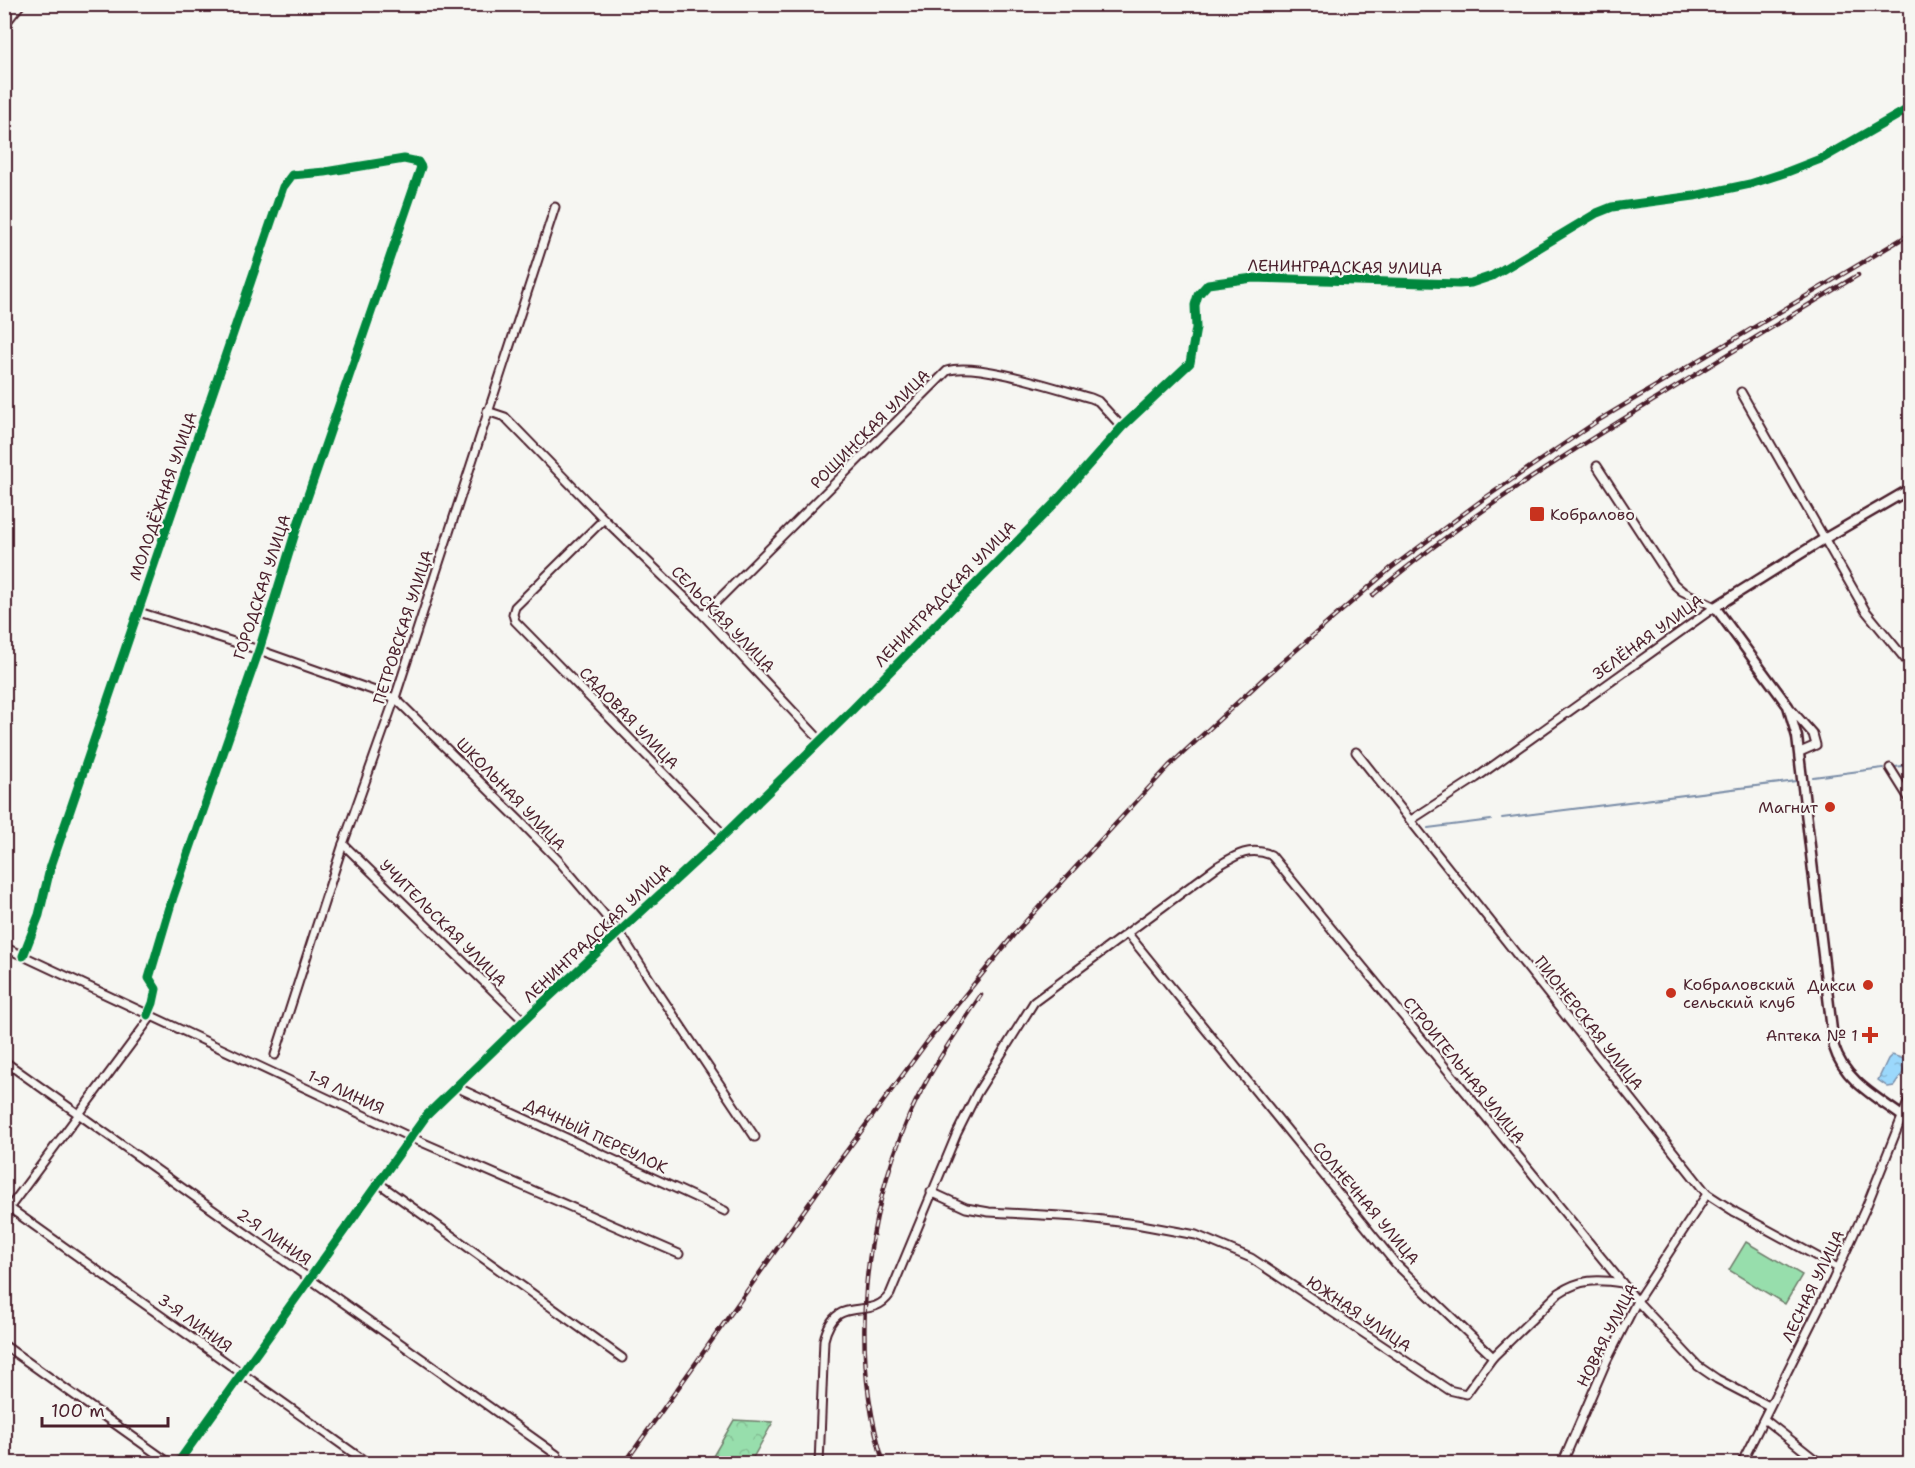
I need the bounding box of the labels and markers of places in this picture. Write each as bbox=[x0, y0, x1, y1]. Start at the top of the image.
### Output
place label: Кобралово bbox=[1550, 504, 1635, 525]
marker: Кобралово bbox=[1528, 505, 1546, 523]
place label: Магнит bbox=[1758, 797, 1819, 818]
marker: Магнит bbox=[1823, 800, 1837, 814]
place label: Кобраловский сельский клуб bbox=[1683, 974, 1795, 1013]
place label: Дикси bbox=[1807, 975, 1856, 996]
marker: Дикси bbox=[1861, 978, 1875, 992]
marker: Кобраловский сельский клуб bbox=[1664, 986, 1678, 1000]
place label: Аптека № 1 bbox=[1766, 1025, 1858, 1046]
marker: Аптека № 1 bbox=[1863, 1028, 1877, 1042]

